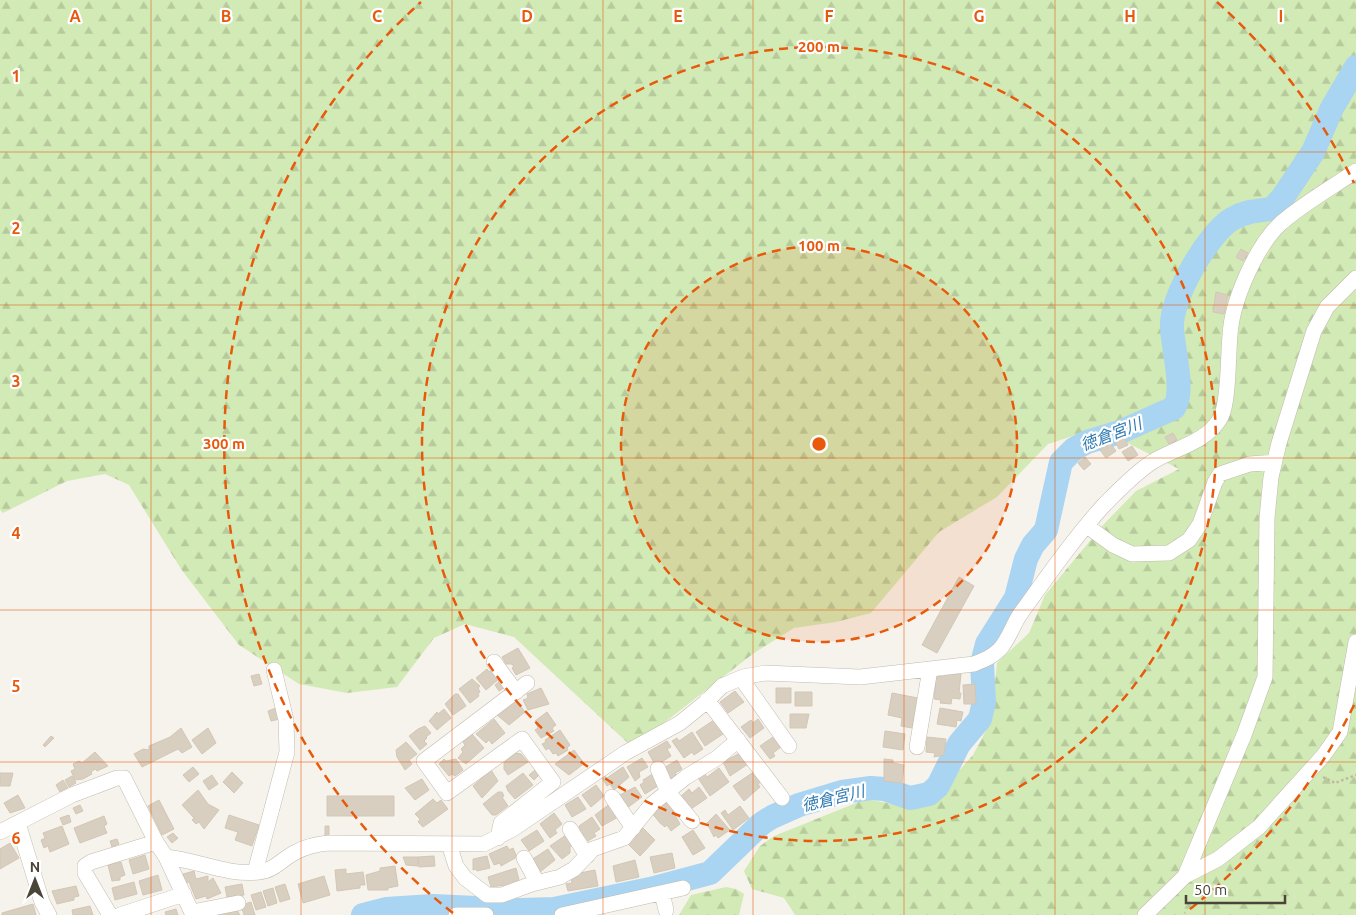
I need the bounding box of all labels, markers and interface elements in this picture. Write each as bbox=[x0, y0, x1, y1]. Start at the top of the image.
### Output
text: A bbox=[69, 7, 81, 25]
text: B bbox=[221, 7, 231, 25]
text: C bbox=[372, 7, 382, 25]
text: D bbox=[521, 7, 533, 25]
text: E bbox=[673, 7, 683, 25]
text: F bbox=[825, 7, 834, 25]
text: G bbox=[973, 7, 985, 25]
text: H bbox=[1124, 7, 1136, 25]
text: I bbox=[1279, 7, 1283, 25]
text: 200 m bbox=[798, 38, 840, 55]
text: 1 bbox=[11, 67, 21, 85]
text: 2 bbox=[11, 219, 21, 237]
text: 100 m bbox=[798, 237, 840, 254]
text: 3 bbox=[11, 372, 21, 390]
water label: 徳倉宮川 bbox=[1078, 413, 1146, 454]
text: 300 m bbox=[203, 435, 245, 452]
centre of rings bbox=[810, 435, 828, 453]
text: 4 bbox=[11, 524, 21, 542]
text: 5 bbox=[11, 677, 21, 695]
water label: 徳倉宮川 bbox=[800, 781, 868, 814]
text: 6 bbox=[11, 829, 21, 847]
north arrow bbox=[10, 855, 60, 905]
text: N bbox=[30, 859, 40, 875]
scale bar bbox=[1186, 872, 1285, 904]
text: 50 m bbox=[1194, 881, 1227, 898]

